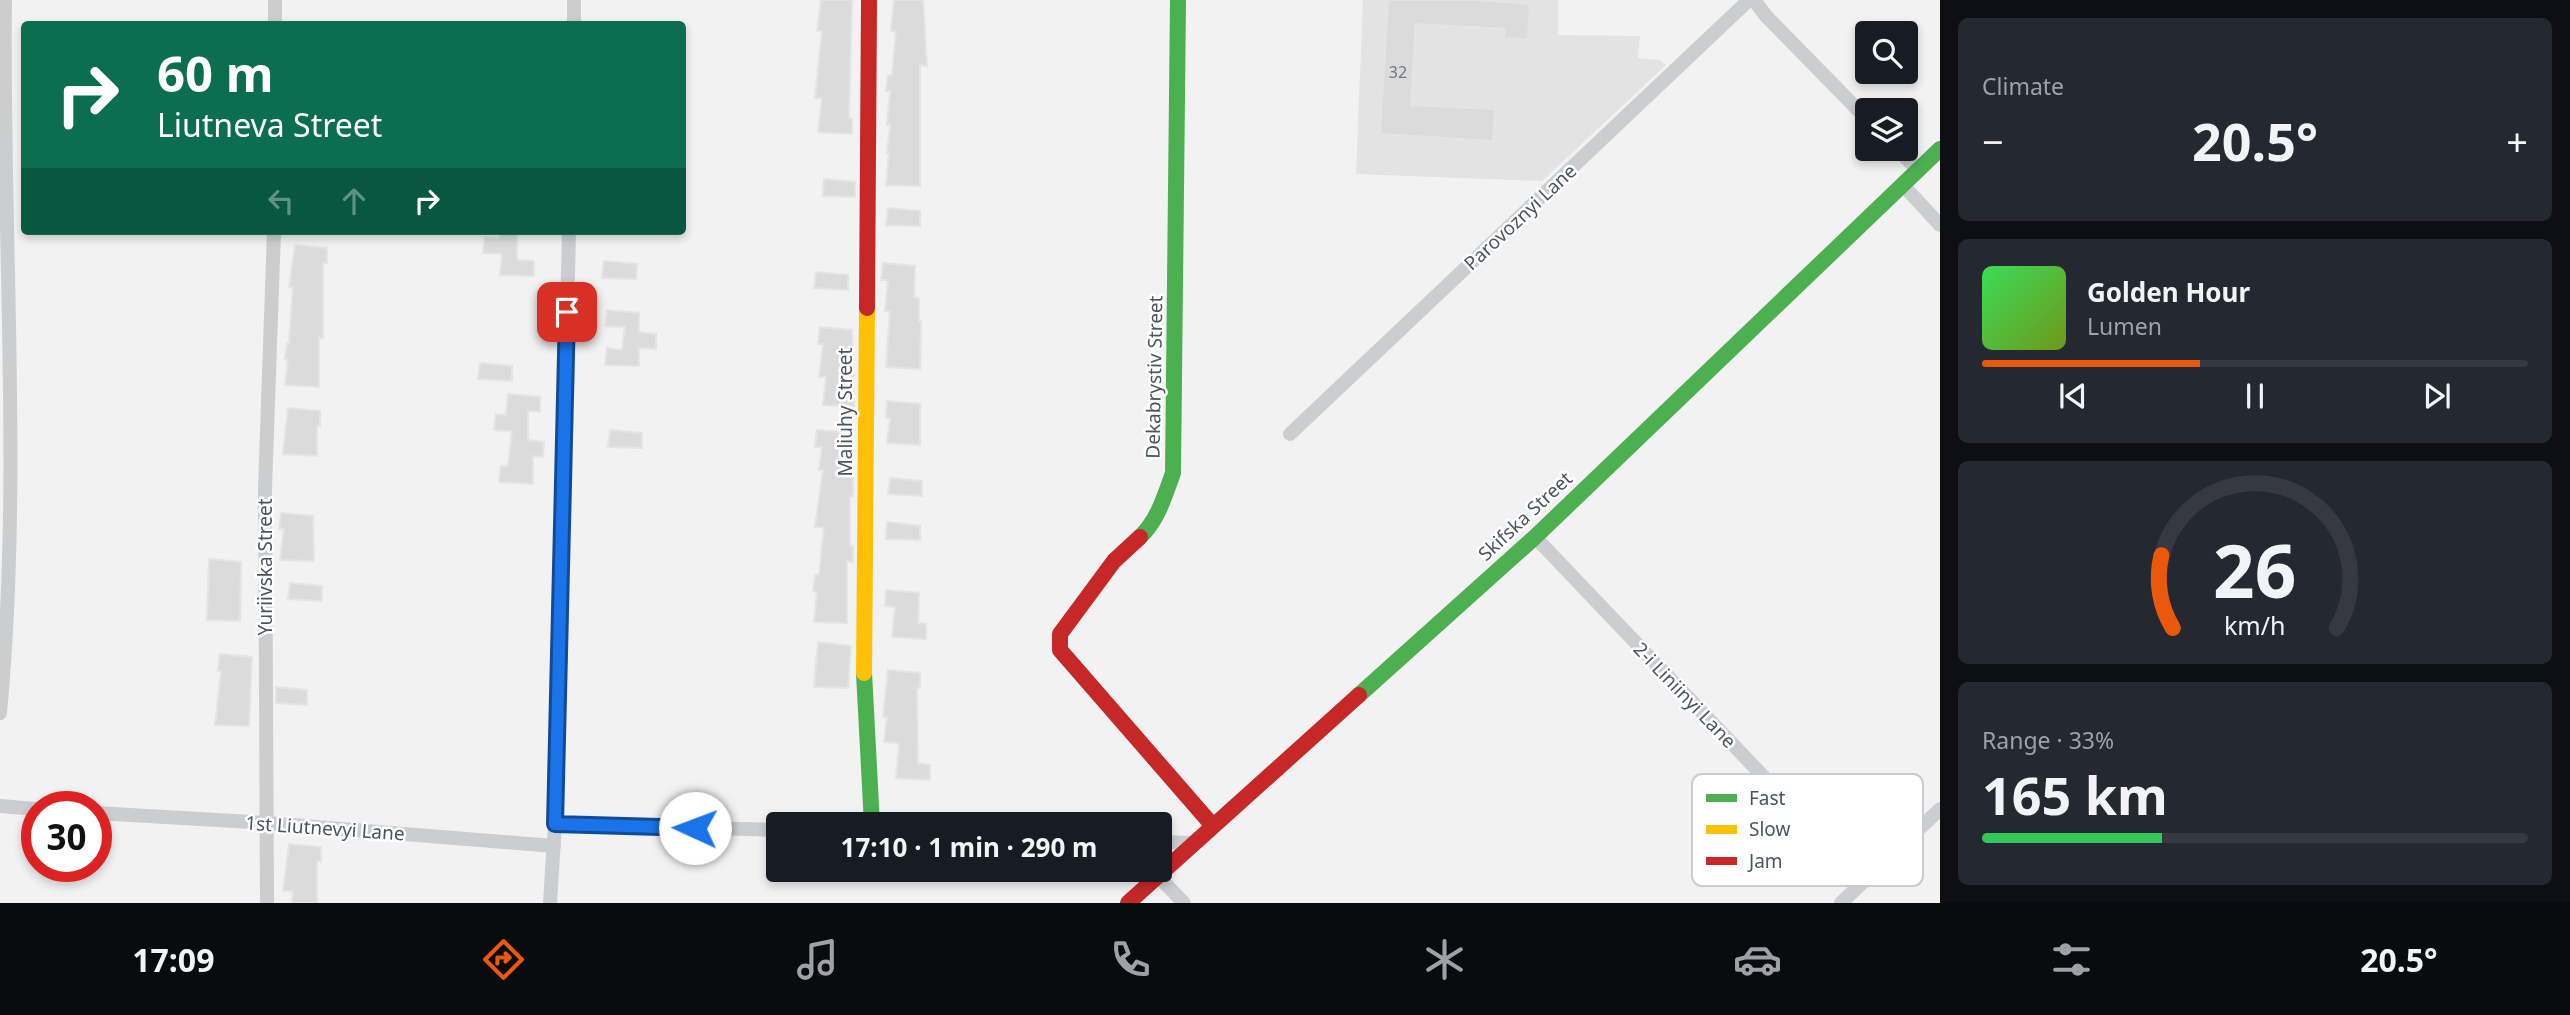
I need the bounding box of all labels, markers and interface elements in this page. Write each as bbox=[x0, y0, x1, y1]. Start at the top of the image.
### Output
map controls bbox=[1855, 21, 1918, 161]
button: search bbox=[1855, 21, 1918, 84]
text: 60 m bbox=[157, 40, 274, 106]
icon: right bbox=[42, 49, 133, 140]
house number: 32 bbox=[1389, 61, 1407, 83]
text: Climate bbox=[1982, 70, 2064, 102]
button: layers bbox=[1855, 98, 1918, 161]
text: Liutneva Street bbox=[157, 103, 382, 146]
text: 20.5° bbox=[2192, 105, 2318, 176]
text: − bbox=[1982, 115, 2004, 167]
text: + bbox=[2506, 115, 2528, 167]
street label: Parovoznyi Lane bbox=[1458, 158, 1582, 276]
icon: left bbox=[262, 182, 300, 220]
icon: ahead bbox=[335, 182, 373, 220]
icon: right bbox=[408, 182, 446, 220]
text: Golden Hour bbox=[2087, 274, 2250, 310]
pin bbox=[537, 282, 597, 342]
icon: arrive bbox=[548, 293, 586, 331]
street label: Dekabrystiv Street bbox=[1140, 295, 1168, 459]
text: Lumen bbox=[2087, 310, 2162, 342]
street label: Maliuhy Street bbox=[832, 347, 858, 476]
icon: previous bbox=[2054, 377, 2092, 415]
icon: pause bbox=[2236, 377, 2274, 415]
icon: next bbox=[2418, 377, 2456, 415]
street label: Skifska Street bbox=[1472, 466, 1578, 566]
street label: Yuriivska Street bbox=[252, 498, 278, 636]
text: 26 bbox=[2213, 521, 2297, 620]
text: km/h bbox=[2224, 608, 2286, 642]
street label: 2-i Liniinyi Lane bbox=[1628, 636, 1742, 754]
text: Range · 33% bbox=[1982, 724, 2114, 756]
text: 165 km bbox=[1982, 759, 2168, 830]
legend bbox=[1692, 774, 1923, 886]
text: Fast bbox=[1749, 785, 1786, 811]
speed limit sign: 30 bbox=[21, 791, 112, 882]
position arrow bbox=[658, 791, 732, 865]
street label: 1st Liutnevyi Lane bbox=[245, 809, 405, 847]
text: Slow bbox=[1749, 816, 1790, 842]
text: 17:10 · 1 min · 290 m bbox=[841, 829, 1097, 865]
text: Jam bbox=[1747, 848, 1783, 874]
icon: directions bbox=[479, 935, 528, 984]
icon: music bbox=[793, 935, 842, 984]
icon: phone bbox=[1106, 935, 1155, 984]
icon: climate bbox=[1420, 935, 1469, 984]
icon: car bbox=[1733, 935, 1782, 984]
icon: filters bbox=[2047, 935, 2096, 984]
text: 17:09 bbox=[132, 938, 214, 981]
text: 20.5° bbox=[2360, 938, 2438, 981]

